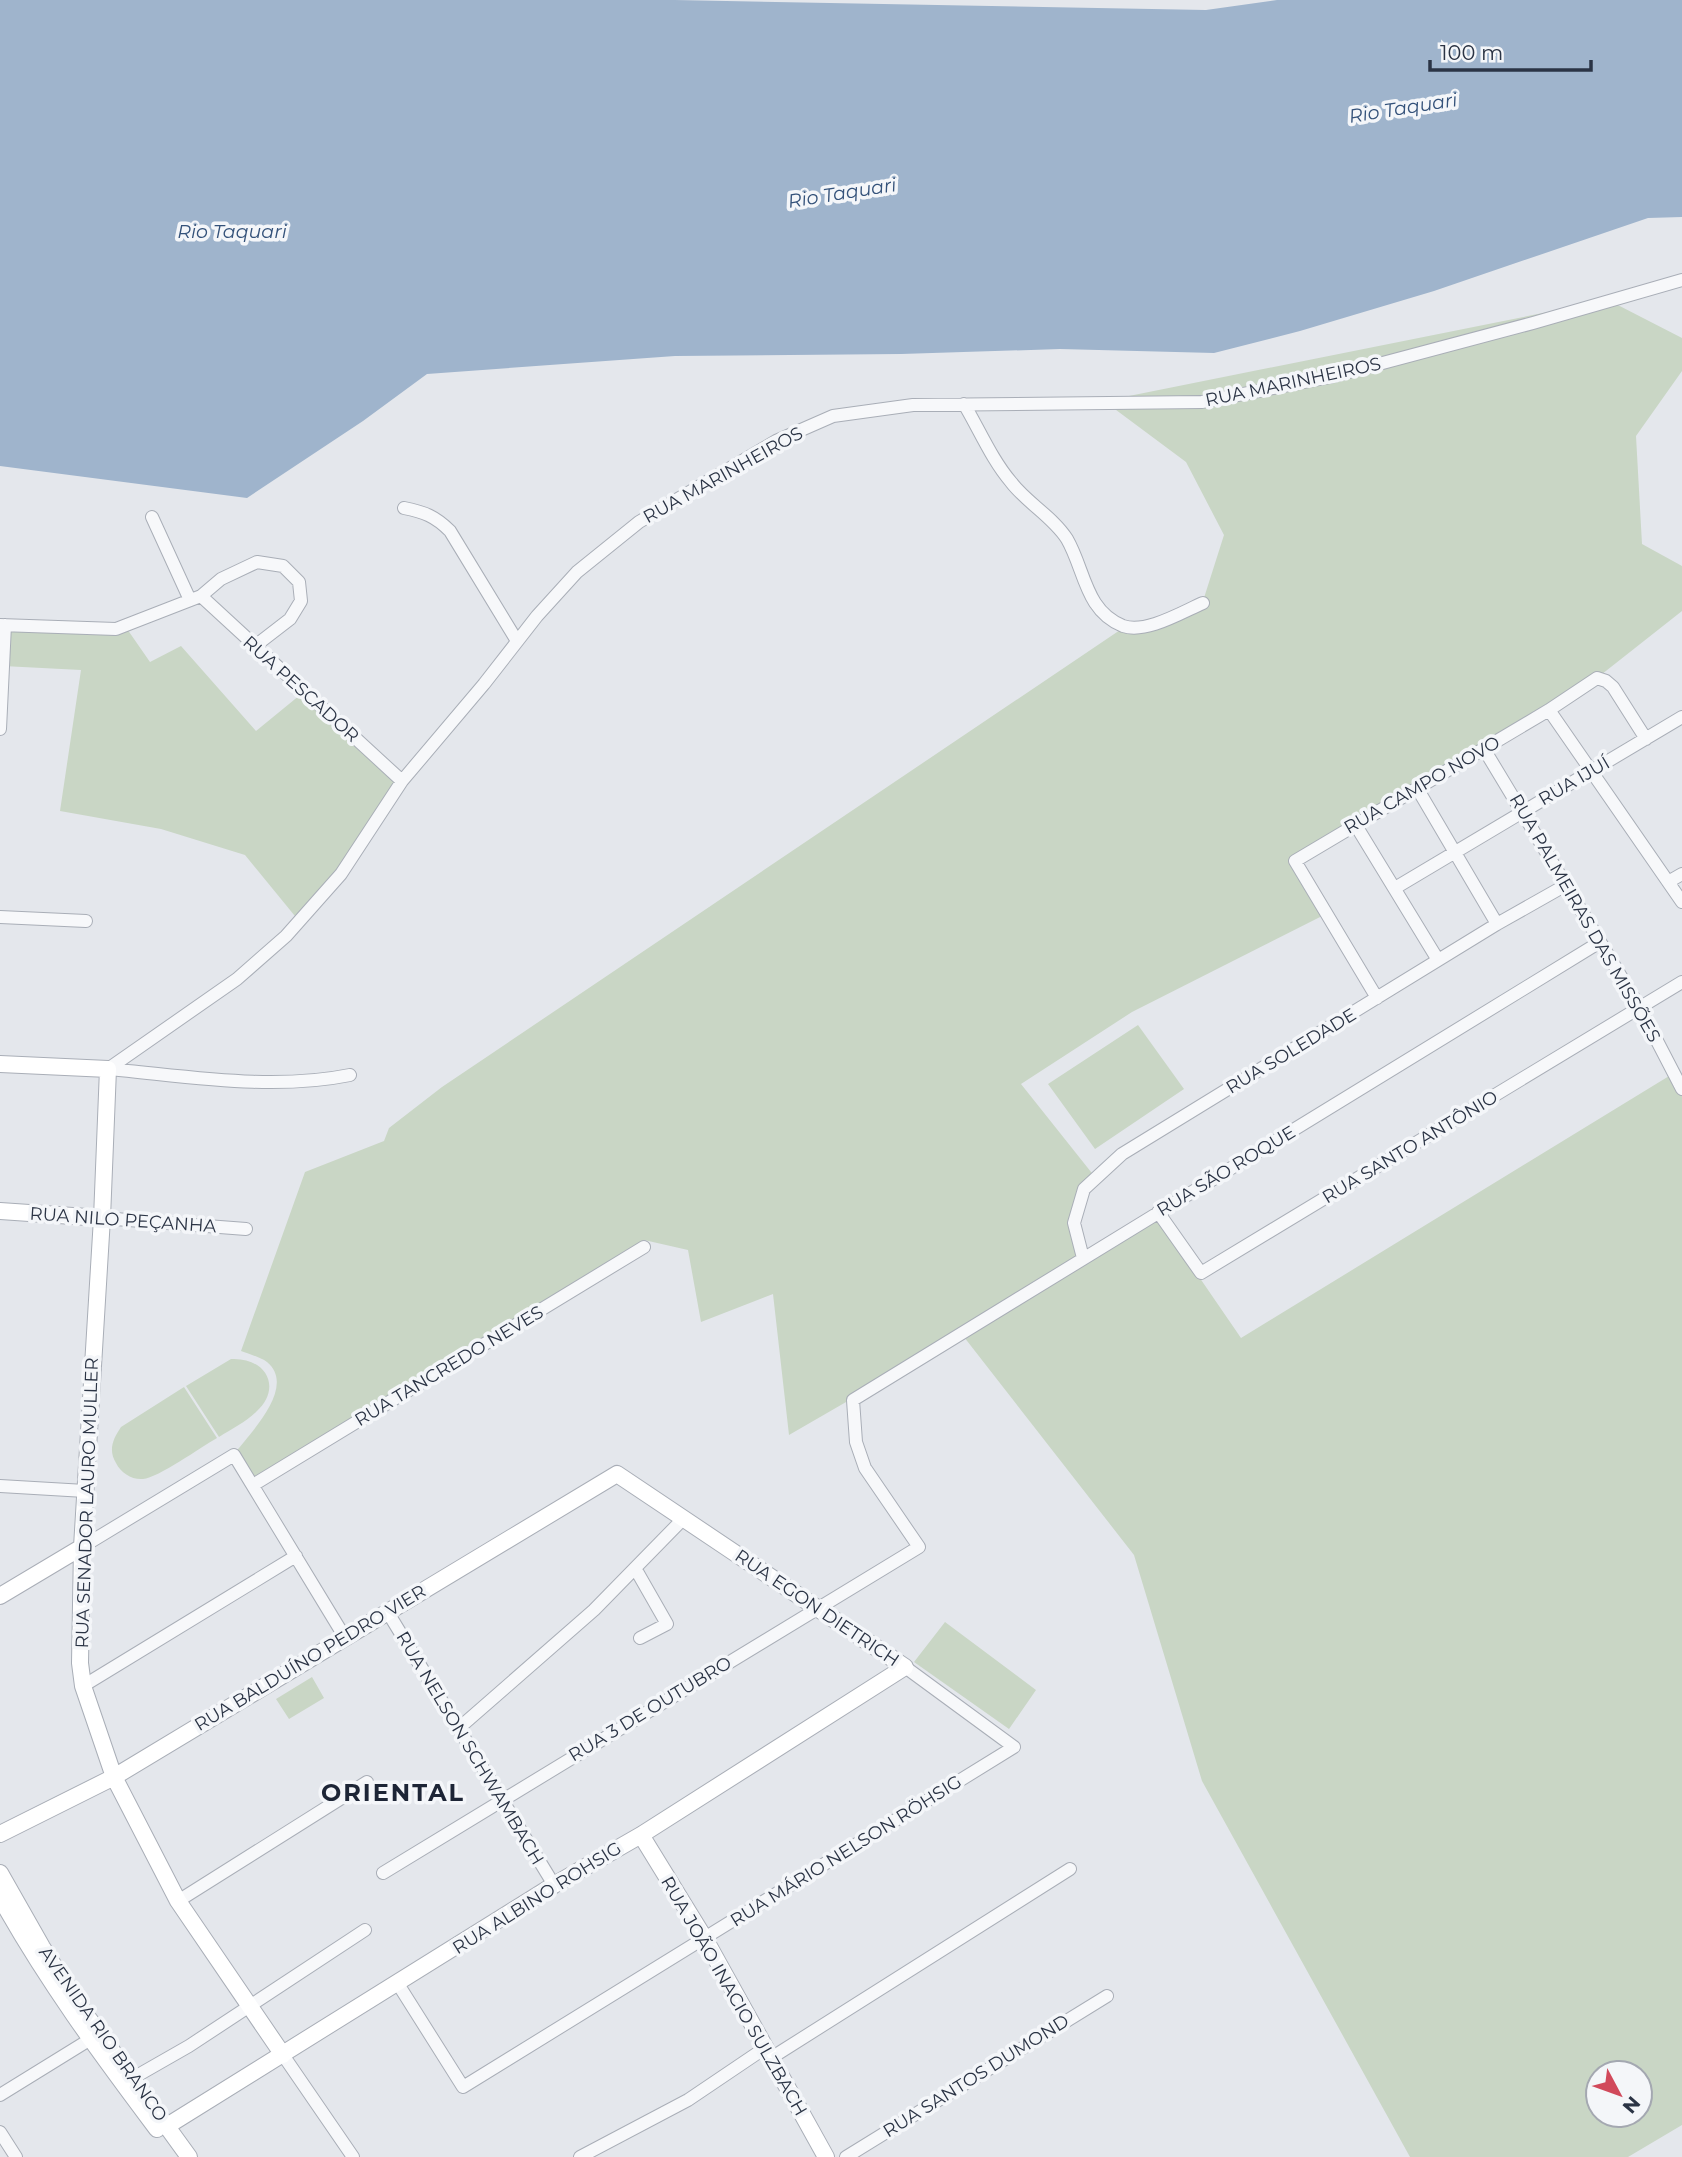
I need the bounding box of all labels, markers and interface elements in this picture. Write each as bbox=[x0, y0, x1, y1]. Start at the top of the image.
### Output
scale bar bbox=[1430, 28, 1591, 72]
text: 100 m bbox=[1440, 40, 1503, 65]
water label: Rio Taquari bbox=[1347, 88, 1460, 128]
water label: Rio Taquari bbox=[786, 173, 899, 213]
water label: Rio Taquari bbox=[177, 220, 288, 243]
street label: RUA MARINHEIROS bbox=[1203, 353, 1383, 411]
street label: RUA MARINHEIROS bbox=[639, 422, 807, 528]
street label: RUA PESCADOR bbox=[238, 631, 364, 747]
street label: RUA CAMPO NOVO bbox=[1340, 731, 1504, 839]
street label: RUA IJUÍ bbox=[1534, 752, 1614, 810]
street label: RUA PALMEIRAS DAS MISSÕES bbox=[1505, 790, 1665, 1046]
street label: RUA SOLEDADE bbox=[1222, 1003, 1360, 1099]
street label: RUA SANTO ANTÔNIO bbox=[1318, 1086, 1502, 1208]
street label: RUA SÃO ROQUE bbox=[1153, 1121, 1299, 1221]
street label: RUA NILO PEÇANHA bbox=[29, 1202, 217, 1238]
street label: RUA TANCREDO NEVES bbox=[351, 1301, 547, 1431]
street label: RUA SENADOR LAURO MULLER bbox=[71, 1357, 103, 1649]
street label: RUA EGON DIETRICH bbox=[731, 1545, 903, 1671]
street label: RUA BALDUÍNO PEDRO VIER bbox=[190, 1580, 430, 1736]
street label: RUA NELSON SCHWAMBACH bbox=[391, 1627, 549, 1869]
street label: RUA 3 DE OUTUBRO bbox=[565, 1652, 735, 1766]
street label: RUA MÁRIO NELSON RÖHSIG bbox=[726, 1770, 966, 1932]
district label: ORIENTAL bbox=[321, 1778, 465, 1807]
street label: RUA ALBINO ROHSIG bbox=[449, 1837, 625, 1959]
street label: RUA JOÃO INACIO SULZBACH bbox=[656, 1872, 812, 2120]
street label: AVENIDA RIO BRANCO bbox=[34, 1942, 172, 2126]
street label: RUA SANTOS DUMOND bbox=[879, 2010, 1073, 2142]
north arrow bbox=[1584, 2059, 1654, 2129]
text: N bbox=[1618, 2091, 1645, 2118]

